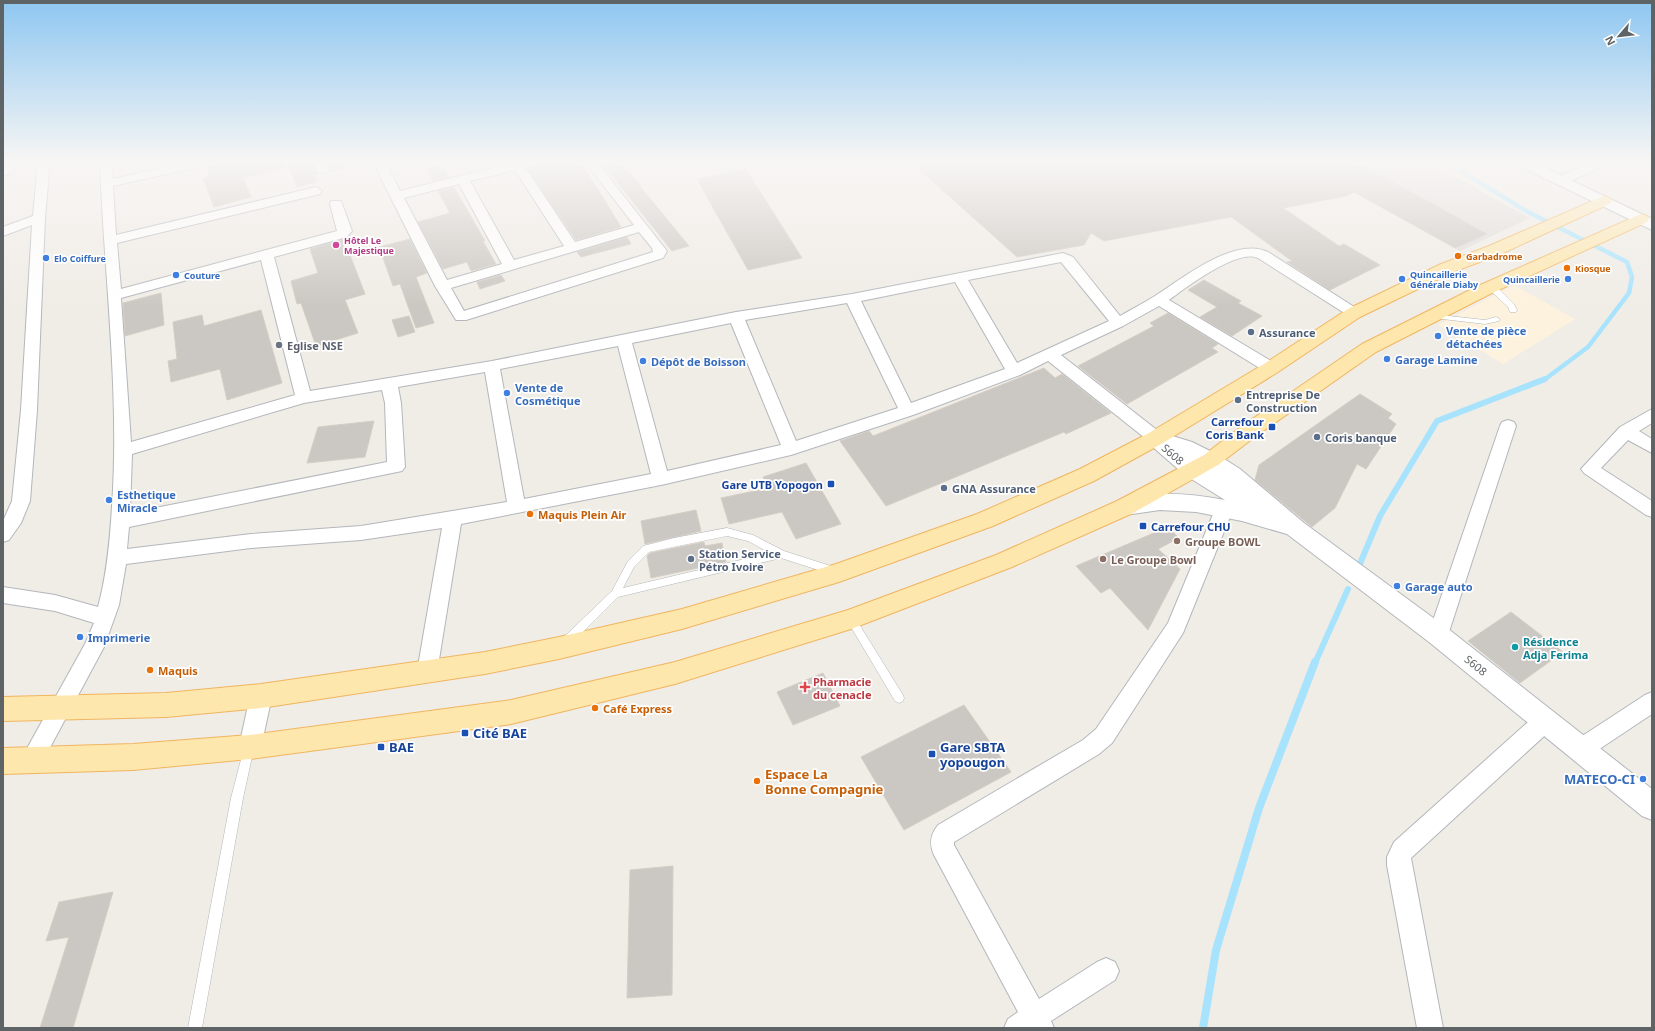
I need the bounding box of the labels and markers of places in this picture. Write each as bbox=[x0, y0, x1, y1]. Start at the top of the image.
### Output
place label: Hôtel Le Majestique bbox=[344, 234, 394, 257]
marker: Hôtel Le Majestique bbox=[331, 240, 341, 250]
place label: Garbadrome bbox=[1466, 250, 1522, 263]
marker: Garbadrome bbox=[1453, 251, 1463, 261]
place label: Elo Coiffure bbox=[54, 252, 106, 265]
marker: Elo Coiffure bbox=[41, 253, 51, 263]
place label: Kiosque bbox=[1575, 262, 1611, 275]
marker: Kiosque bbox=[1562, 263, 1572, 273]
place label: Quincaillerie Générale Diaby bbox=[1410, 268, 1479, 291]
place label: Couture bbox=[184, 269, 220, 282]
marker: Couture bbox=[171, 270, 181, 280]
place label: Quincaillerie bbox=[1503, 273, 1560, 286]
marker: Quincaillerie Générale Diaby bbox=[1397, 274, 1407, 284]
marker: Quincaillerie bbox=[1563, 274, 1573, 284]
place label: Vente de pièce détachées bbox=[1446, 323, 1527, 351]
place label: Assurance bbox=[1259, 325, 1316, 340]
marker: Assurance bbox=[1246, 327, 1256, 337]
marker: Vente de pièce détachées bbox=[1433, 331, 1443, 341]
place label: Eglise NSE bbox=[287, 338, 343, 353]
marker: Eglise NSE bbox=[274, 340, 284, 350]
place label: Garage Lamine bbox=[1395, 352, 1478, 367]
place label: Dépôt de Boisson bbox=[651, 354, 746, 369]
marker: Garage Lamine bbox=[1382, 354, 1392, 364]
marker: Dépôt de Boisson bbox=[638, 356, 648, 366]
place label: Vente de Cosmétique bbox=[515, 380, 581, 408]
place label: Entreprise De Construction bbox=[1246, 387, 1321, 415]
marker: Vente de Cosmétique bbox=[502, 388, 512, 398]
marker: Entreprise De Construction bbox=[1233, 395, 1243, 405]
place label: Carrefour Coris Bank bbox=[1206, 414, 1264, 442]
marker: Carrefour Coris Bank bbox=[1267, 422, 1277, 432]
place label: Coris banque bbox=[1325, 430, 1397, 445]
marker: Coris banque bbox=[1312, 432, 1322, 442]
place label: Gare UTB Yopogon bbox=[721, 477, 823, 492]
marker: Gare UTB Yopogon bbox=[826, 479, 836, 489]
place label: GNA Assurance bbox=[952, 481, 1036, 496]
marker: GNA Assurance bbox=[939, 483, 949, 493]
place label: Esthetique Miracle bbox=[117, 487, 176, 515]
marker: Esthetique Miracle bbox=[104, 495, 114, 505]
place label: Maquis Plein Air bbox=[538, 507, 627, 522]
marker: Maquis Plein Air bbox=[525, 509, 535, 519]
place label: Carrefour CHU bbox=[1151, 519, 1231, 534]
marker: Carrefour CHU bbox=[1138, 521, 1148, 531]
place label: Groupe BOWL bbox=[1185, 534, 1261, 549]
marker: Groupe BOWL bbox=[1172, 536, 1182, 546]
place label: Station Service Pétro Ivoire bbox=[699, 546, 781, 574]
place label: Le Groupe Bowl bbox=[1111, 552, 1196, 567]
marker: Station Service Pétro Ivoire bbox=[686, 554, 696, 564]
marker: Le Groupe Bowl bbox=[1098, 554, 1108, 564]
place label: Garage auto bbox=[1405, 579, 1473, 594]
marker: Garage auto bbox=[1392, 581, 1402, 591]
place label: Imprimerie bbox=[88, 630, 151, 645]
marker: Imprimerie bbox=[75, 632, 85, 642]
place label: Résidence Adja Ferima bbox=[1523, 634, 1588, 662]
marker: Résidence Adja Ferima bbox=[1510, 642, 1520, 652]
place label: Maquis bbox=[158, 663, 198, 678]
marker: Maquis bbox=[145, 665, 155, 675]
place label: Pharmacie du cenacle bbox=[813, 674, 872, 702]
marker: Pharmacie du cenacle bbox=[800, 682, 810, 692]
place label: Café Express bbox=[603, 701, 673, 716]
marker: Café Express bbox=[590, 703, 600, 713]
place label: Cité BAE bbox=[473, 724, 527, 742]
marker: Cité BAE bbox=[460, 728, 470, 738]
place label: BAE bbox=[389, 738, 414, 756]
place label: Gare SBTA yopougon bbox=[940, 738, 1005, 771]
marker: BAE bbox=[376, 742, 386, 752]
marker: Gare SBTA yopougon bbox=[927, 749, 937, 759]
place label: Espace La Bonne Compagnie bbox=[765, 765, 884, 798]
place label: MATECO-CI bbox=[1564, 770, 1635, 788]
marker: MATECO-CI bbox=[1638, 774, 1648, 784]
marker: Espace La Bonne Compagnie bbox=[752, 776, 762, 786]

